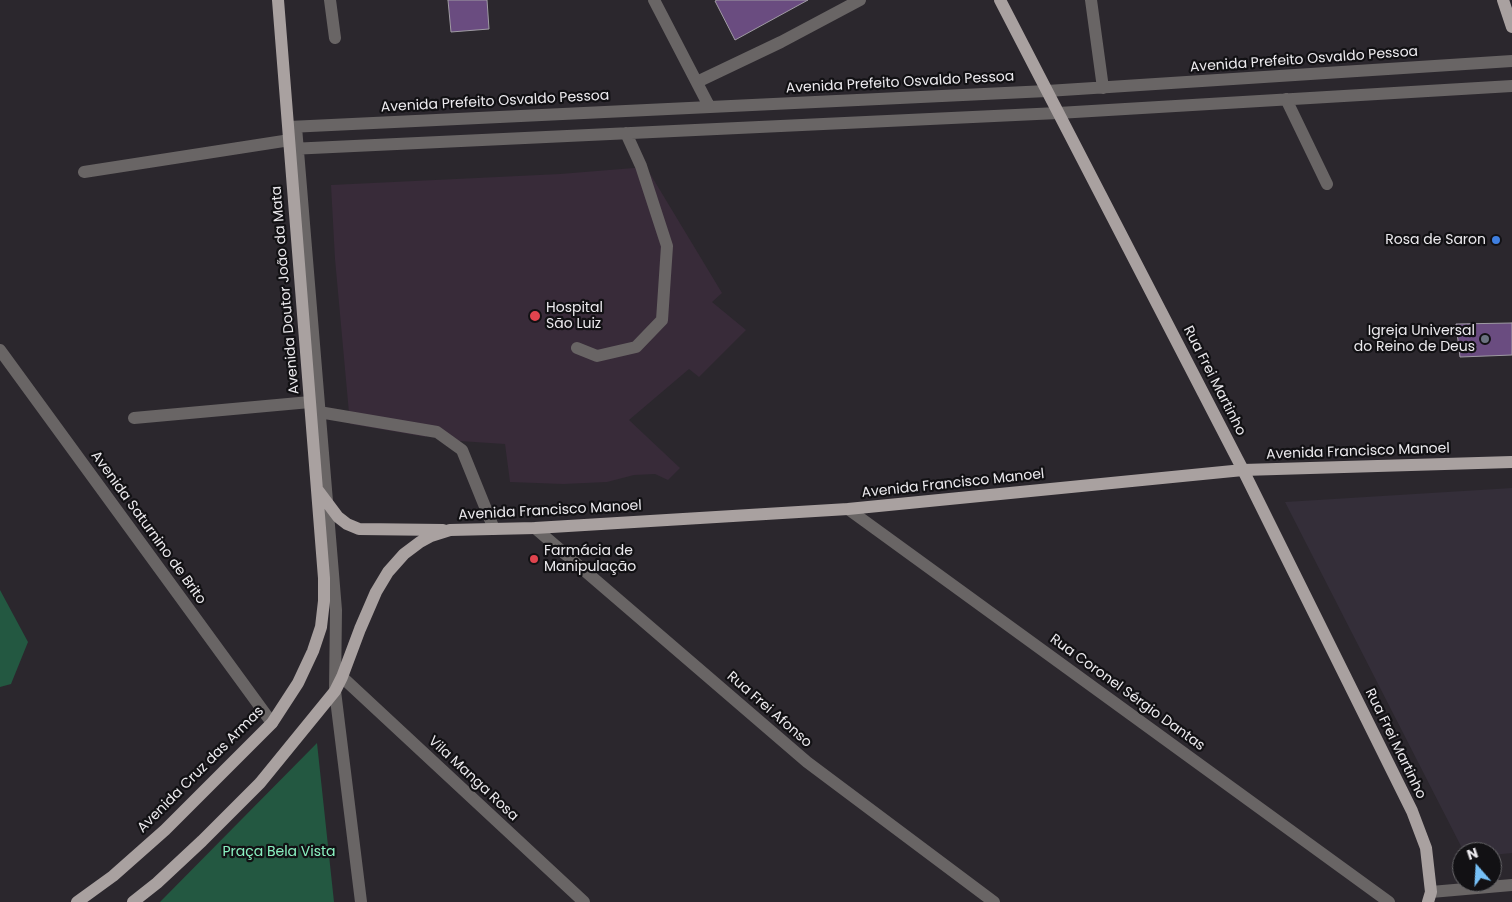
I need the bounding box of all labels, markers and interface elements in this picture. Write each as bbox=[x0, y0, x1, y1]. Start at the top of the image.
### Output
street label: Avenida Prefeito Osvaldo Pessoa bbox=[1189, 44, 1419, 76]
street label: Avenida Prefeito Osvaldo Pessoa bbox=[785, 69, 1015, 97]
street label: Avenida Prefeito Osvaldo Pessoa bbox=[380, 88, 610, 116]
street label: Avenida Doutor João da Mata bbox=[269, 185, 303, 395]
place label: Rosa de Saron bbox=[1385, 232, 1486, 248]
marker: Rosa de Saron bbox=[1490, 234, 1502, 246]
place label: Hospital São Luiz bbox=[546, 300, 603, 332]
marker: Hospital São Luiz bbox=[528, 309, 542, 323]
street label: Rua Frei Martinho bbox=[1179, 323, 1249, 439]
place label: Igreja Universal do Reino de Deus bbox=[1354, 323, 1475, 356]
marker: Igreja Universal do Reino de Deus bbox=[1479, 333, 1491, 345]
street label: Avenida Francisco Manoel bbox=[1266, 440, 1450, 464]
street label: Avenida Saturnino de Brito bbox=[87, 448, 209, 608]
street label: Avenida Francisco Manoel bbox=[861, 466, 1045, 502]
street label: Avenida Francisco Manoel bbox=[458, 498, 642, 524]
place label: Farmácia de Manipulação bbox=[544, 543, 636, 576]
marker: Farmácia de Manipulação bbox=[528, 553, 540, 565]
street label: Rua Coronel Sérgio Dantas bbox=[1046, 631, 1208, 755]
street label: Rua Frei Afonso bbox=[723, 669, 815, 751]
street label: Rua Frei Martinho bbox=[1361, 686, 1429, 802]
street label: Avenida Cruz das Armas bbox=[134, 703, 268, 837]
street label: Vila Manga Rosa bbox=[425, 733, 521, 825]
north arrow bbox=[1452, 842, 1502, 892]
text: N bbox=[1464, 843, 1481, 865]
park label: Praça Bela Vista bbox=[222, 844, 336, 860]

